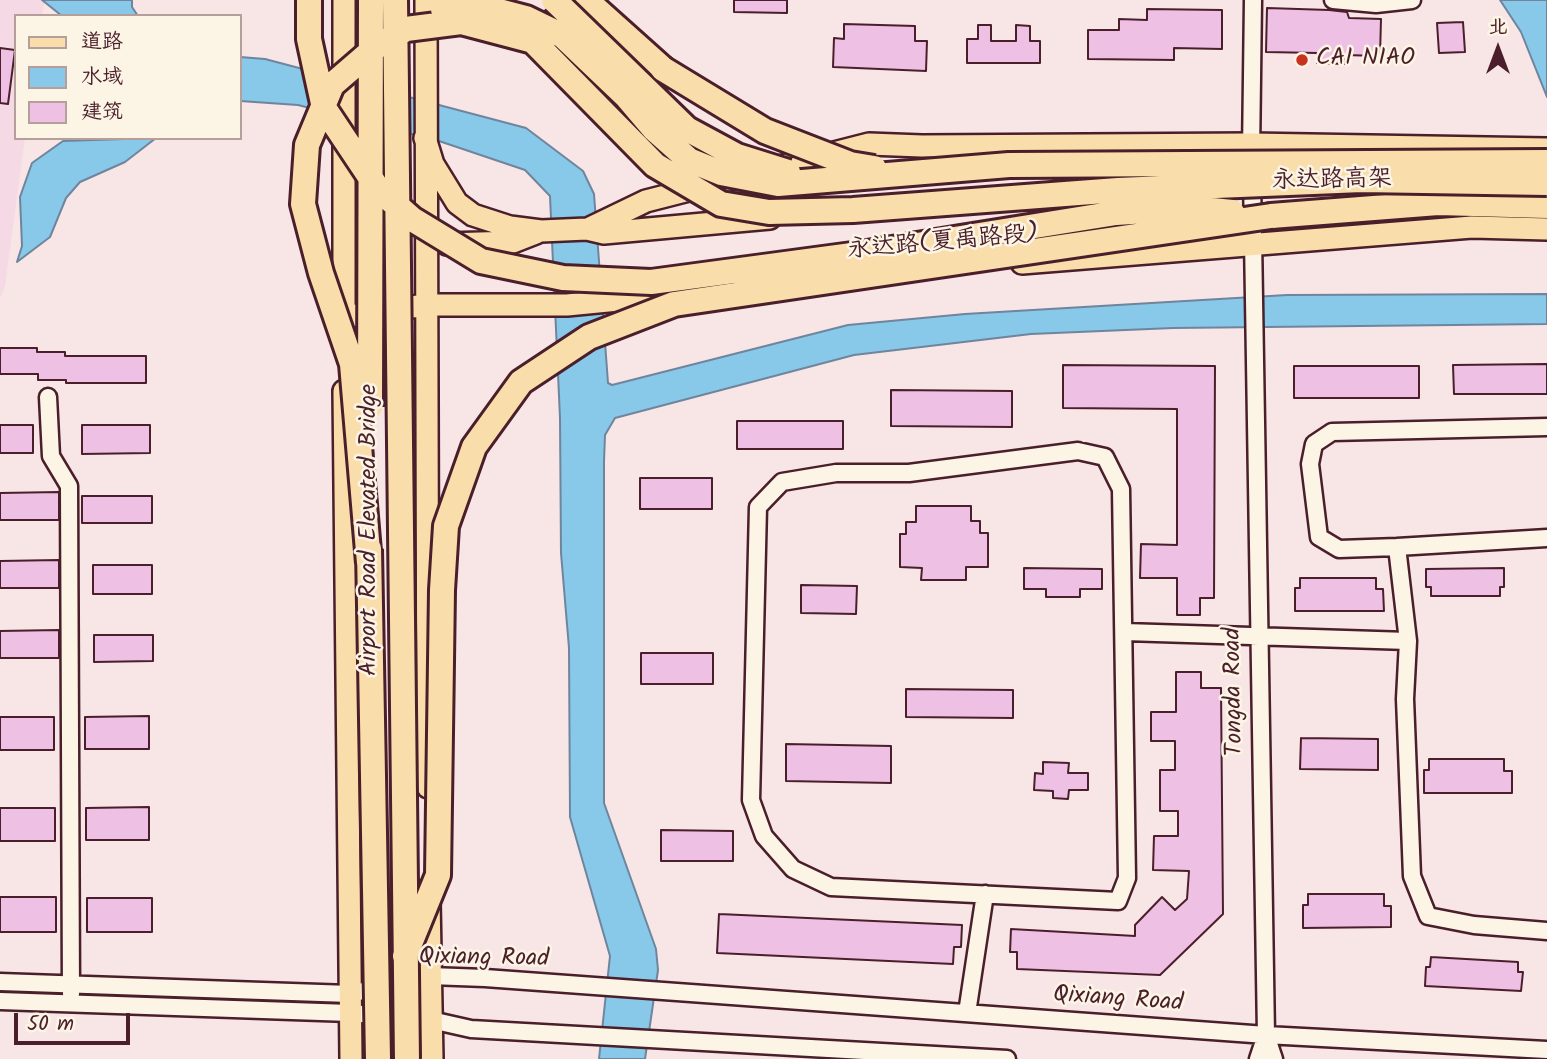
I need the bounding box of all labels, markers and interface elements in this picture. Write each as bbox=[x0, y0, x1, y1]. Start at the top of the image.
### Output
text: 北 bbox=[1488, 13, 1508, 43]
legend bbox=[14, 14, 242, 140]
north arrow bbox=[1463, 14, 1533, 84]
text: 道路 bbox=[81, 26, 123, 59]
place label: CAI NIAO bbox=[1316, 46, 1415, 74]
marker: CAI NIAO bbox=[1294, 52, 1310, 68]
text: 水域 bbox=[81, 61, 123, 94]
text: 建筑 bbox=[81, 96, 123, 129]
street label: 永达路高架 bbox=[1272, 167, 1392, 197]
street label: 永达路(夏禹路段) bbox=[846, 221, 1040, 267]
street label: Airport Road Elevated Bridge bbox=[357, 384, 385, 676]
street label: Tongda Road bbox=[1220, 627, 1252, 757]
street label: Qixiang Road bbox=[419, 944, 549, 976]
street label: Qixiang Road bbox=[1052, 982, 1184, 1020]
scale bar bbox=[18, 1000, 133, 1044]
text: 50 m bbox=[27, 1008, 74, 1041]

